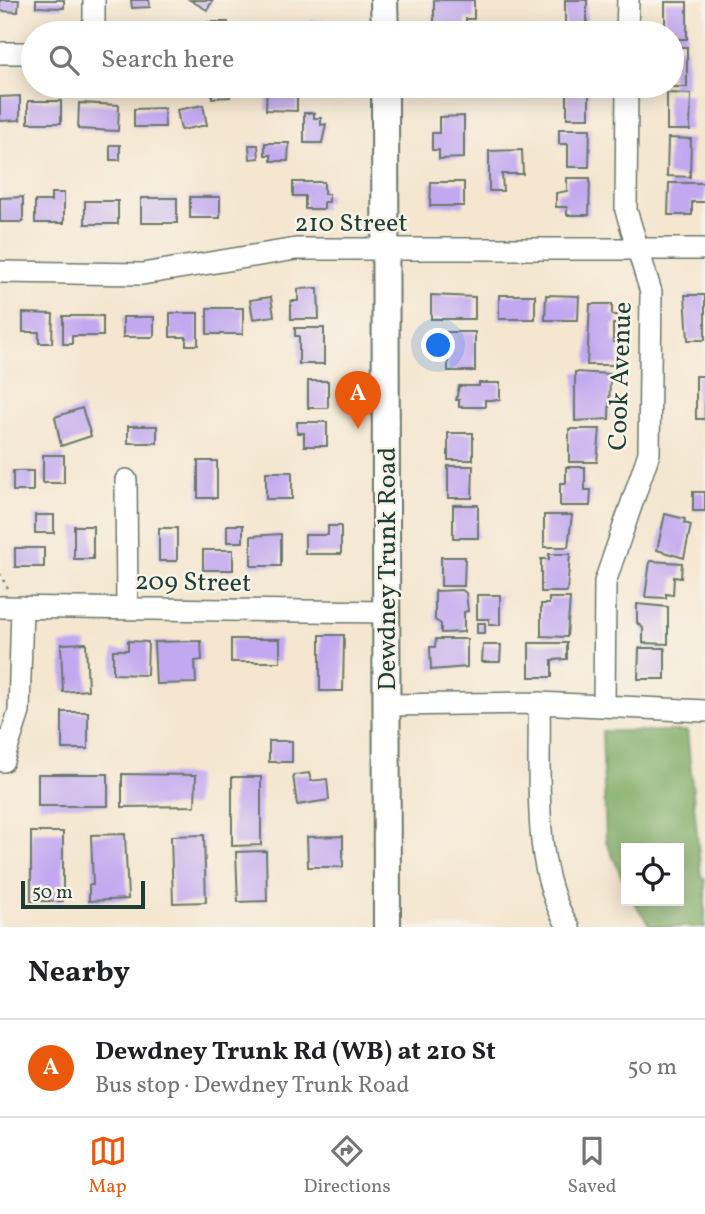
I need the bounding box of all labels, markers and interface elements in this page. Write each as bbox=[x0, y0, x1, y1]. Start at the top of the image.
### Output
search box bbox=[21, 21, 684, 98]
icon: search bbox=[45, 41, 83, 79]
text: Search here bbox=[101, 42, 234, 78]
street label: 210 Street bbox=[294, 206, 408, 242]
street label: Cook Avenue bbox=[600, 301, 642, 451]
your location bbox=[421, 328, 455, 362]
pin: A bbox=[335, 371, 381, 429]
street label: Dewdney Trunk Road bbox=[370, 447, 406, 691]
street label: 209 Street bbox=[134, 564, 251, 602]
map controls bbox=[621, 843, 684, 906]
button: locate bbox=[621, 843, 684, 906]
scale bar bbox=[21, 878, 145, 910]
text: 50 m bbox=[32, 880, 73, 906]
text: Nearby bbox=[28, 952, 130, 994]
text: Dewdney Trunk Rd (WB) at 210 St bbox=[95, 1034, 496, 1070]
text: A bbox=[43, 1052, 59, 1084]
text: 50 m bbox=[628, 1052, 677, 1084]
text: Bus stop · Dewdney Trunk Road bbox=[95, 1070, 410, 1102]
tab: Map bbox=[88, 1132, 127, 1200]
tab: Directions bbox=[304, 1132, 391, 1200]
tab: Saved bbox=[568, 1132, 616, 1200]

